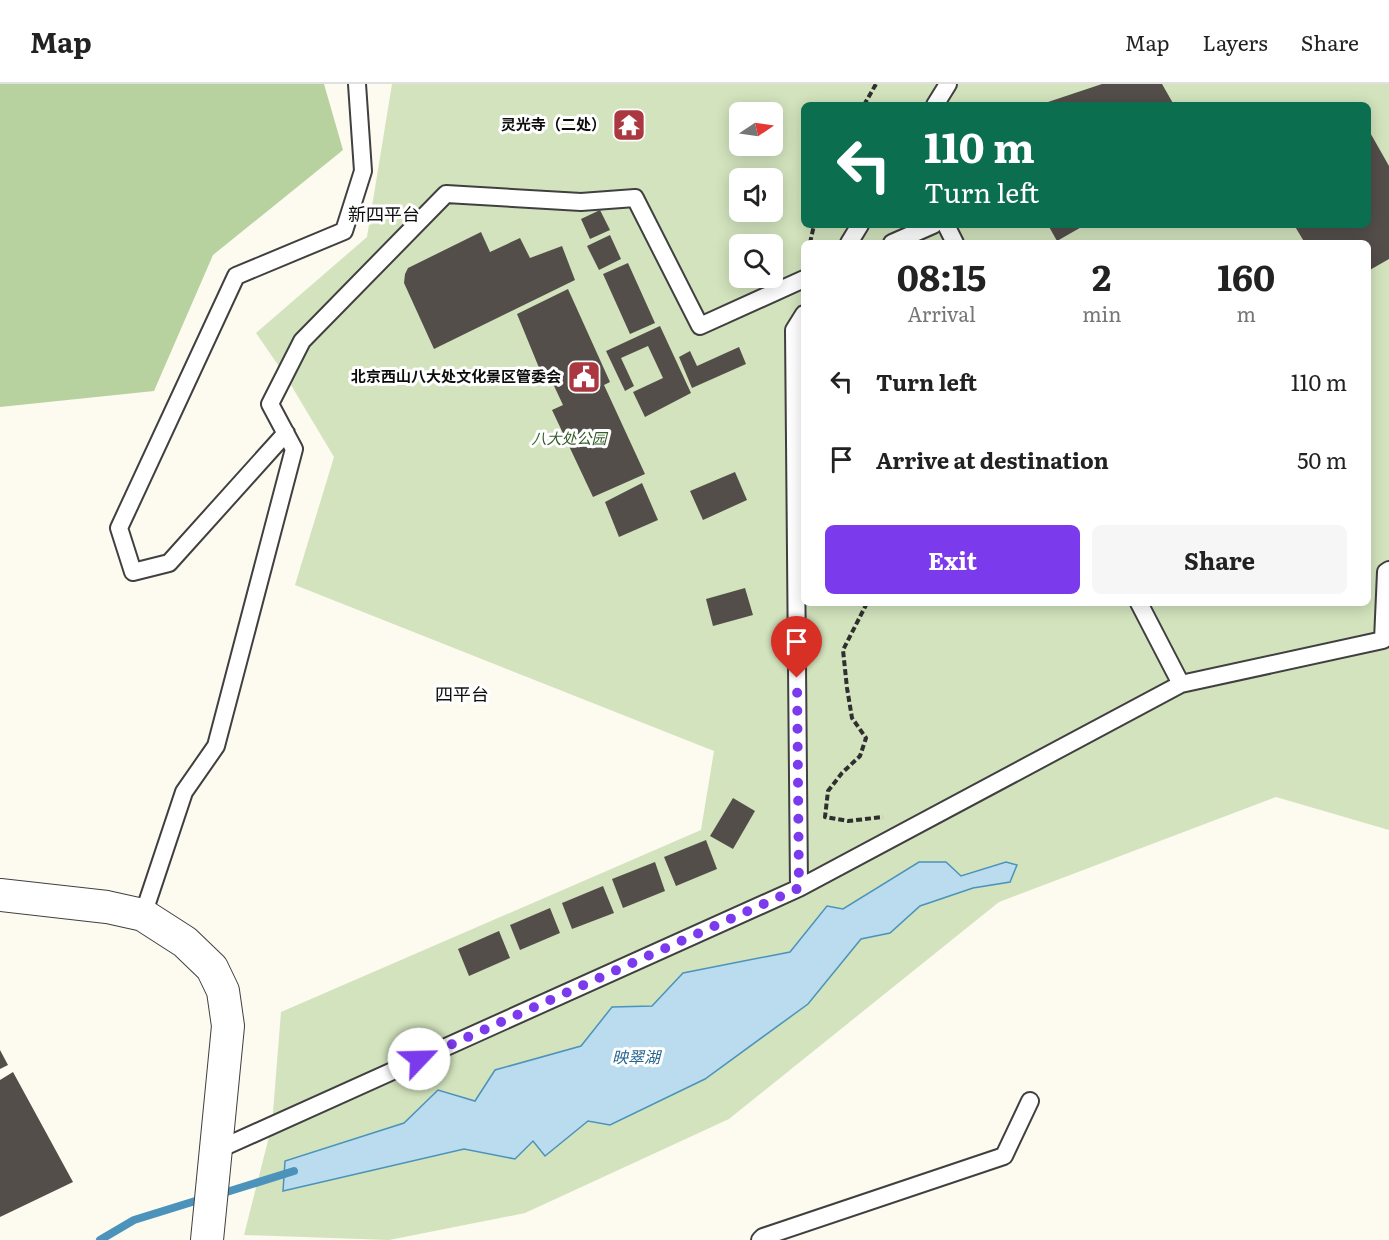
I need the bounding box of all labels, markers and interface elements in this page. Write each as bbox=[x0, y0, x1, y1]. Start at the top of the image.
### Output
text: Map bbox=[30, 20, 92, 62]
text: Map bbox=[1125, 26, 1170, 57]
text: Layers bbox=[1203, 26, 1268, 57]
text: Share bbox=[1301, 26, 1359, 57]
north arrow bbox=[729, 102, 783, 156]
map controls bbox=[729, 102, 783, 288]
temple icon: 灵光寺（二处） bbox=[611, 107, 647, 143]
place label: 灵光寺（二处） bbox=[501, 112, 606, 135]
text: 110 m bbox=[924, 114, 1035, 176]
icon: left bbox=[825, 126, 903, 204]
button: sound bbox=[729, 168, 783, 222]
text: Turn left bbox=[924, 171, 1039, 211]
district label: 新四平台 bbox=[348, 200, 420, 227]
button: search bbox=[729, 234, 783, 288]
text: 08:15 bbox=[897, 249, 986, 302]
text: 2 bbox=[1092, 249, 1111, 302]
text: 160 bbox=[1217, 249, 1275, 302]
text: Arrival bbox=[907, 298, 976, 328]
text: min bbox=[1082, 298, 1121, 328]
text: m bbox=[1236, 298, 1256, 328]
public building icon: 北京西山八大处文化景区管委会 bbox=[566, 359, 602, 395]
place label: 北京西山八大处文化景区管委会 bbox=[351, 364, 561, 387]
icon: left bbox=[825, 365, 858, 398]
text: Turn left bbox=[876, 365, 977, 398]
text: 110 m bbox=[1291, 365, 1347, 398]
park label: 八大处公园 bbox=[531, 426, 608, 449]
icon: arrive bbox=[825, 443, 858, 476]
text: Arrive at destination bbox=[876, 443, 1109, 476]
text: 50 m bbox=[1297, 443, 1347, 476]
button: Exit bbox=[825, 525, 1080, 594]
button: Share bbox=[1092, 525, 1347, 594]
pin bbox=[771, 616, 822, 678]
icon: arrive bbox=[780, 625, 813, 658]
district label: 四平台 bbox=[435, 680, 489, 707]
position arrow bbox=[387, 1027, 451, 1091]
water label: 映翠湖 bbox=[612, 1044, 663, 1068]

